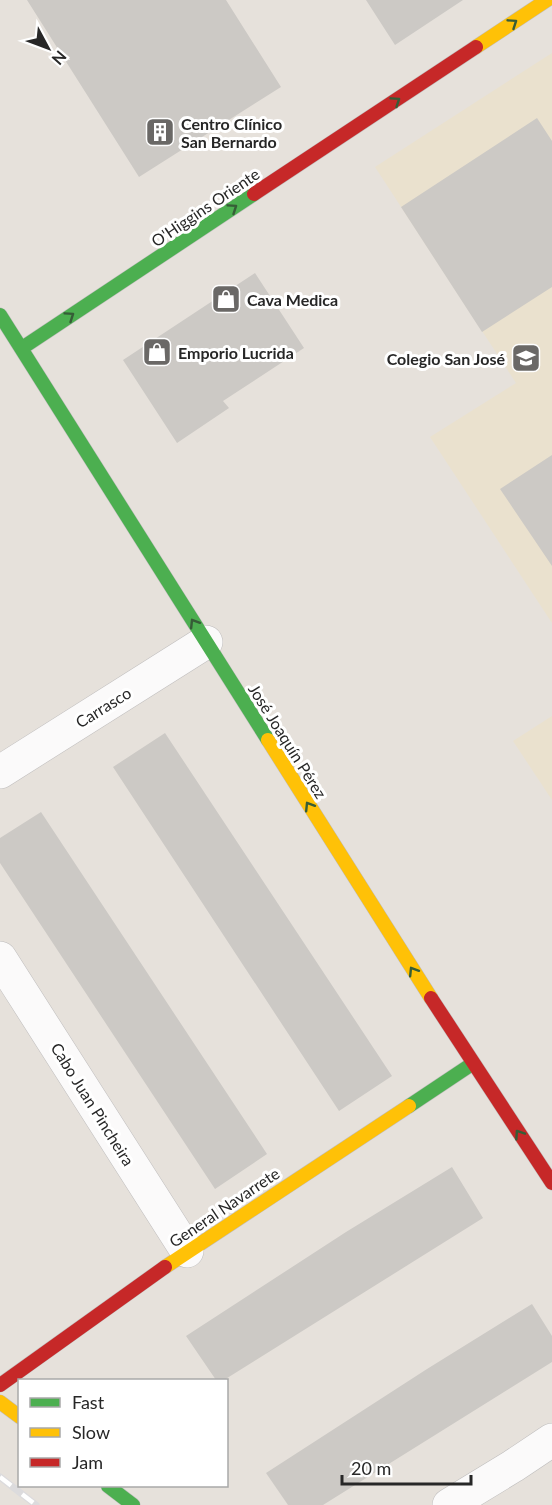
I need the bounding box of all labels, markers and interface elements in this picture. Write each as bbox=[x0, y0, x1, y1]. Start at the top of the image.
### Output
north arrow bbox=[18, 18, 78, 78]
one-way arrow bbox=[506, 19, 517, 30]
text: N bbox=[48, 47, 71, 69]
one-way arrow bbox=[389, 97, 400, 108]
place label: Centro Clínico San Bernardo bbox=[181, 114, 282, 151]
building icon: Centro Clínico San Bernardo bbox=[144, 116, 176, 148]
street label: O'Higgins Oriente bbox=[147, 164, 263, 250]
one-way arrow bbox=[227, 204, 237, 216]
shop icon: Cava Medica bbox=[210, 283, 242, 315]
place label: Cava Medica bbox=[247, 290, 338, 309]
one-way arrow bbox=[64, 312, 75, 323]
shop icon: Emporio Lucrida bbox=[141, 336, 173, 368]
school or university icon: Colegio San José bbox=[510, 342, 542, 374]
place label: Emporio Lucrida bbox=[178, 343, 294, 362]
place label: Colegio San José bbox=[387, 349, 505, 368]
one-way arrow bbox=[190, 619, 201, 630]
street label: José Joaquín Pérez bbox=[245, 680, 331, 802]
street label: Carrasco bbox=[72, 683, 134, 731]
one-way arrow bbox=[306, 801, 317, 812]
one-way arrow bbox=[410, 966, 421, 977]
street label: Cabo Juan Pincheira bbox=[47, 1039, 139, 1169]
one-way arrow bbox=[515, 1130, 526, 1141]
street label: General Navarrete bbox=[165, 1163, 283, 1251]
legend bbox=[18, 1379, 228, 1487]
text: Fast bbox=[72, 1391, 105, 1413]
text: Slow bbox=[72, 1421, 110, 1443]
scale bar bbox=[342, 1448, 471, 1486]
text: Jam bbox=[72, 1451, 103, 1473]
text: 20 m bbox=[351, 1457, 391, 1479]

